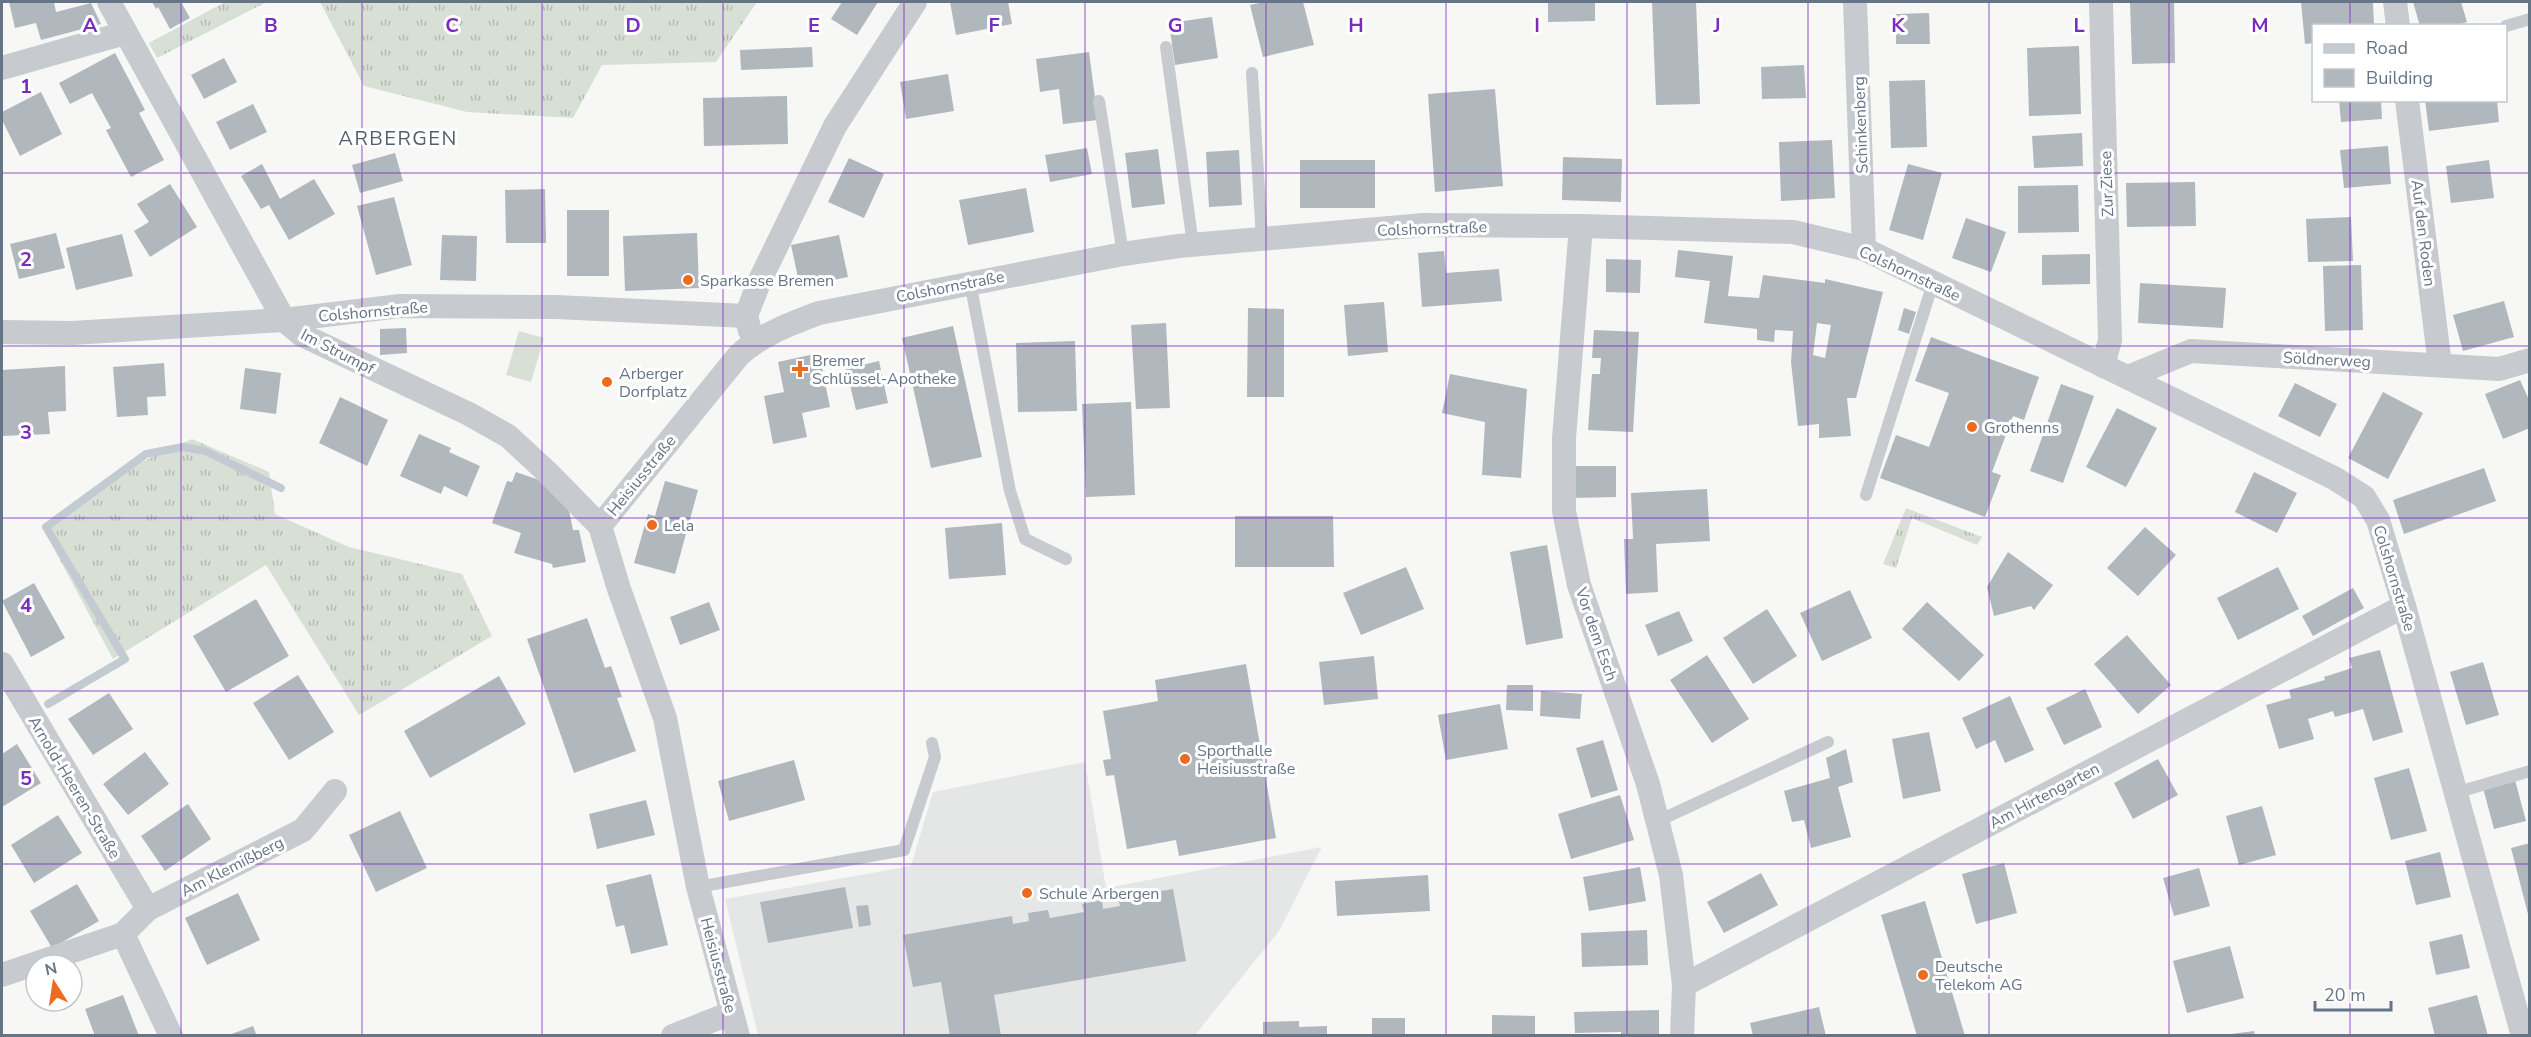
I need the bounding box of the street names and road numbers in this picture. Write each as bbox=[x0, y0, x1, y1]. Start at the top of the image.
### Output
street label: Schinkenberg bbox=[1848, 76, 1874, 174]
street label: Zur Ziese bbox=[2095, 151, 2119, 217]
street label: Auf den Roden bbox=[2406, 178, 2440, 288]
street label: Colshornstraße bbox=[1377, 216, 1487, 242]
street label: Colshornstraße bbox=[1855, 241, 1964, 307]
street label: Colshornstraße bbox=[894, 266, 1006, 308]
street label: Colshornstraße bbox=[317, 296, 429, 328]
street label: Im Strumpf bbox=[297, 324, 379, 380]
street label: Söldnerweg bbox=[2283, 347, 2371, 373]
street label: Heisiusstraße bbox=[602, 431, 681, 521]
street label: Colshornstraße bbox=[2367, 523, 2421, 634]
street label: Vor dem Esch bbox=[1569, 584, 1622, 684]
street label: Arnold-Heeren-Straße bbox=[23, 712, 126, 863]
street label: Am Hirtengarten bbox=[1986, 758, 2103, 834]
street label: Am Klemißberg bbox=[177, 831, 288, 902]
street label: Heisiusstraße bbox=[695, 915, 741, 1016]

